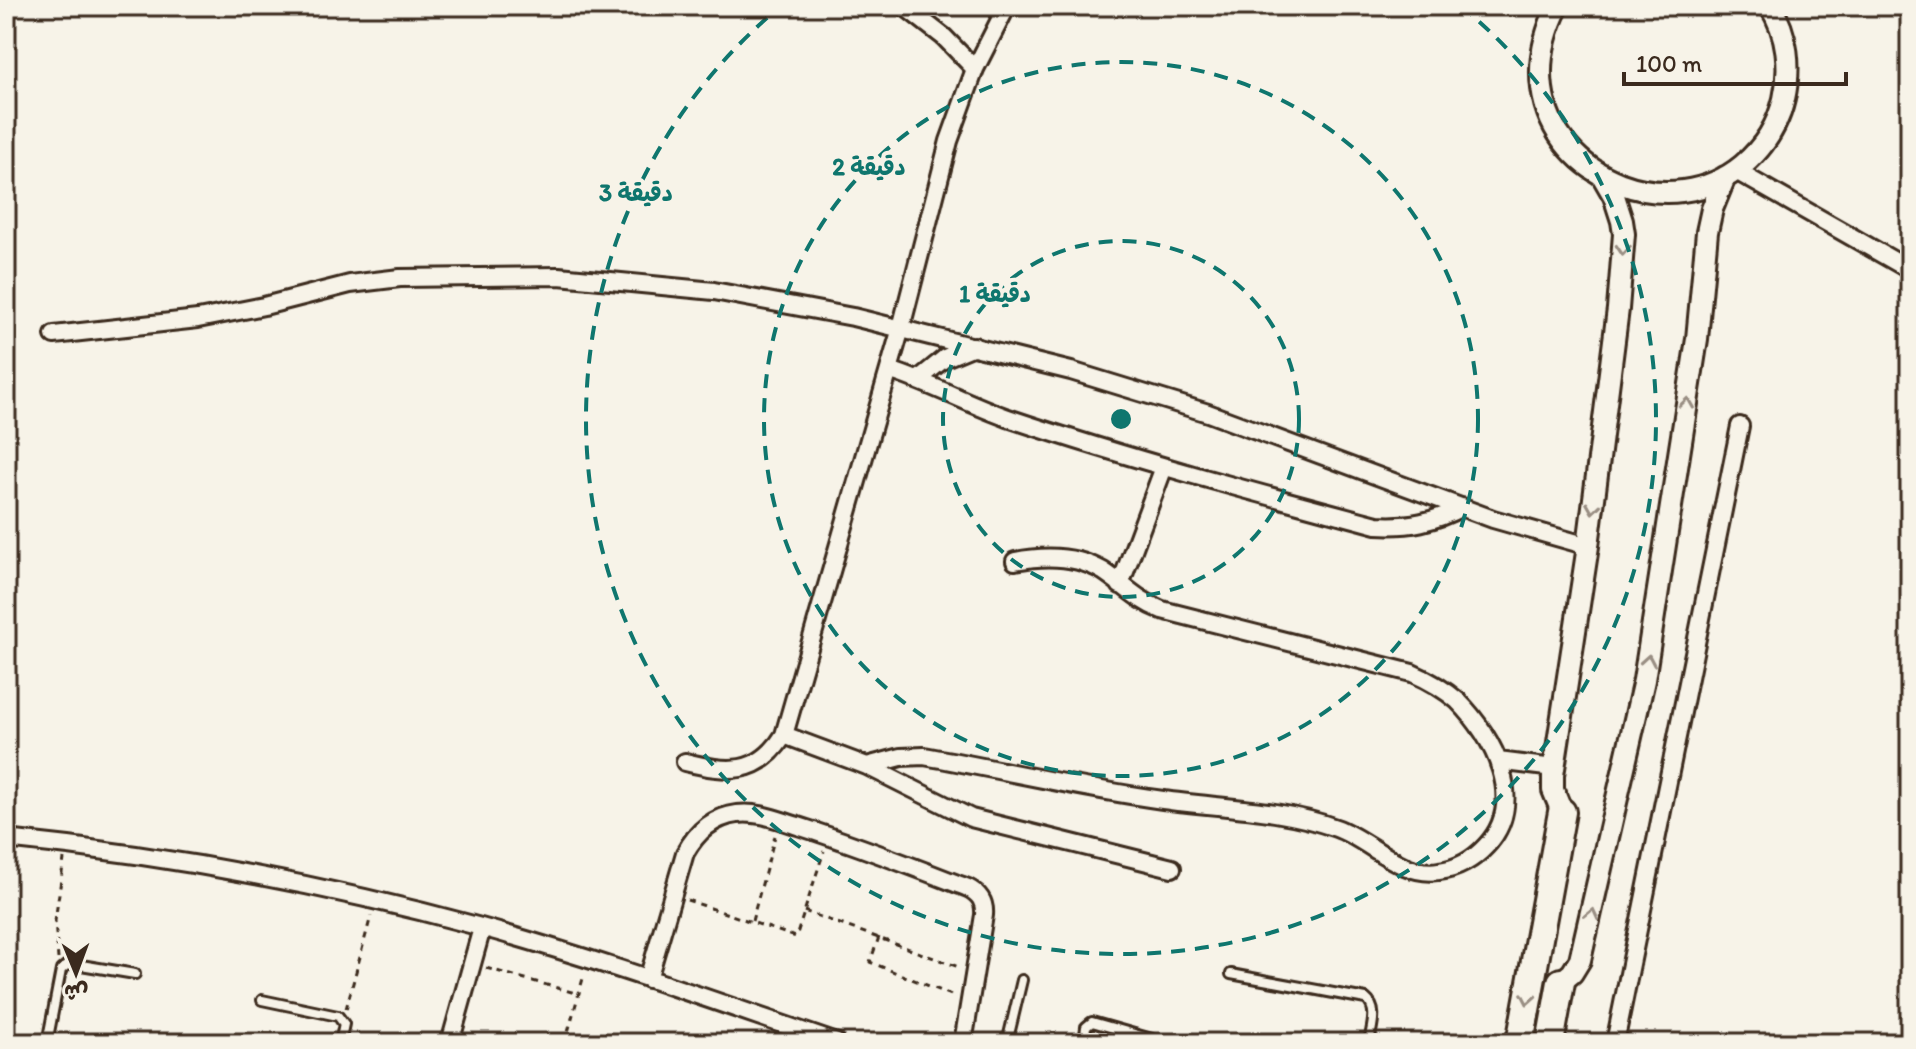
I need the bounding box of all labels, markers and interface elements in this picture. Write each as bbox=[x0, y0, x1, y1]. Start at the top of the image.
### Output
scale bar bbox=[1624, 36, 1846, 86]
text: 100 m bbox=[1636, 49, 1702, 78]
text: 2 دقيقة bbox=[832, 152, 906, 181]
text: 3 دقيقة bbox=[599, 178, 673, 207]
one-way arrow bbox=[1615, 244, 1632, 257]
text: 1 دقيقة bbox=[959, 279, 1031, 308]
one-way arrow bbox=[1678, 396, 1695, 410]
centre of rings bbox=[1107, 405, 1135, 433]
one-way arrow bbox=[1585, 502, 1602, 515]
one-way arrow bbox=[1638, 653, 1655, 667]
one-way arrow bbox=[1582, 907, 1599, 921]
north arrow bbox=[36, 933, 116, 1013]
text: ش bbox=[64, 979, 89, 1006]
one-way arrow bbox=[1521, 992, 1538, 1005]

